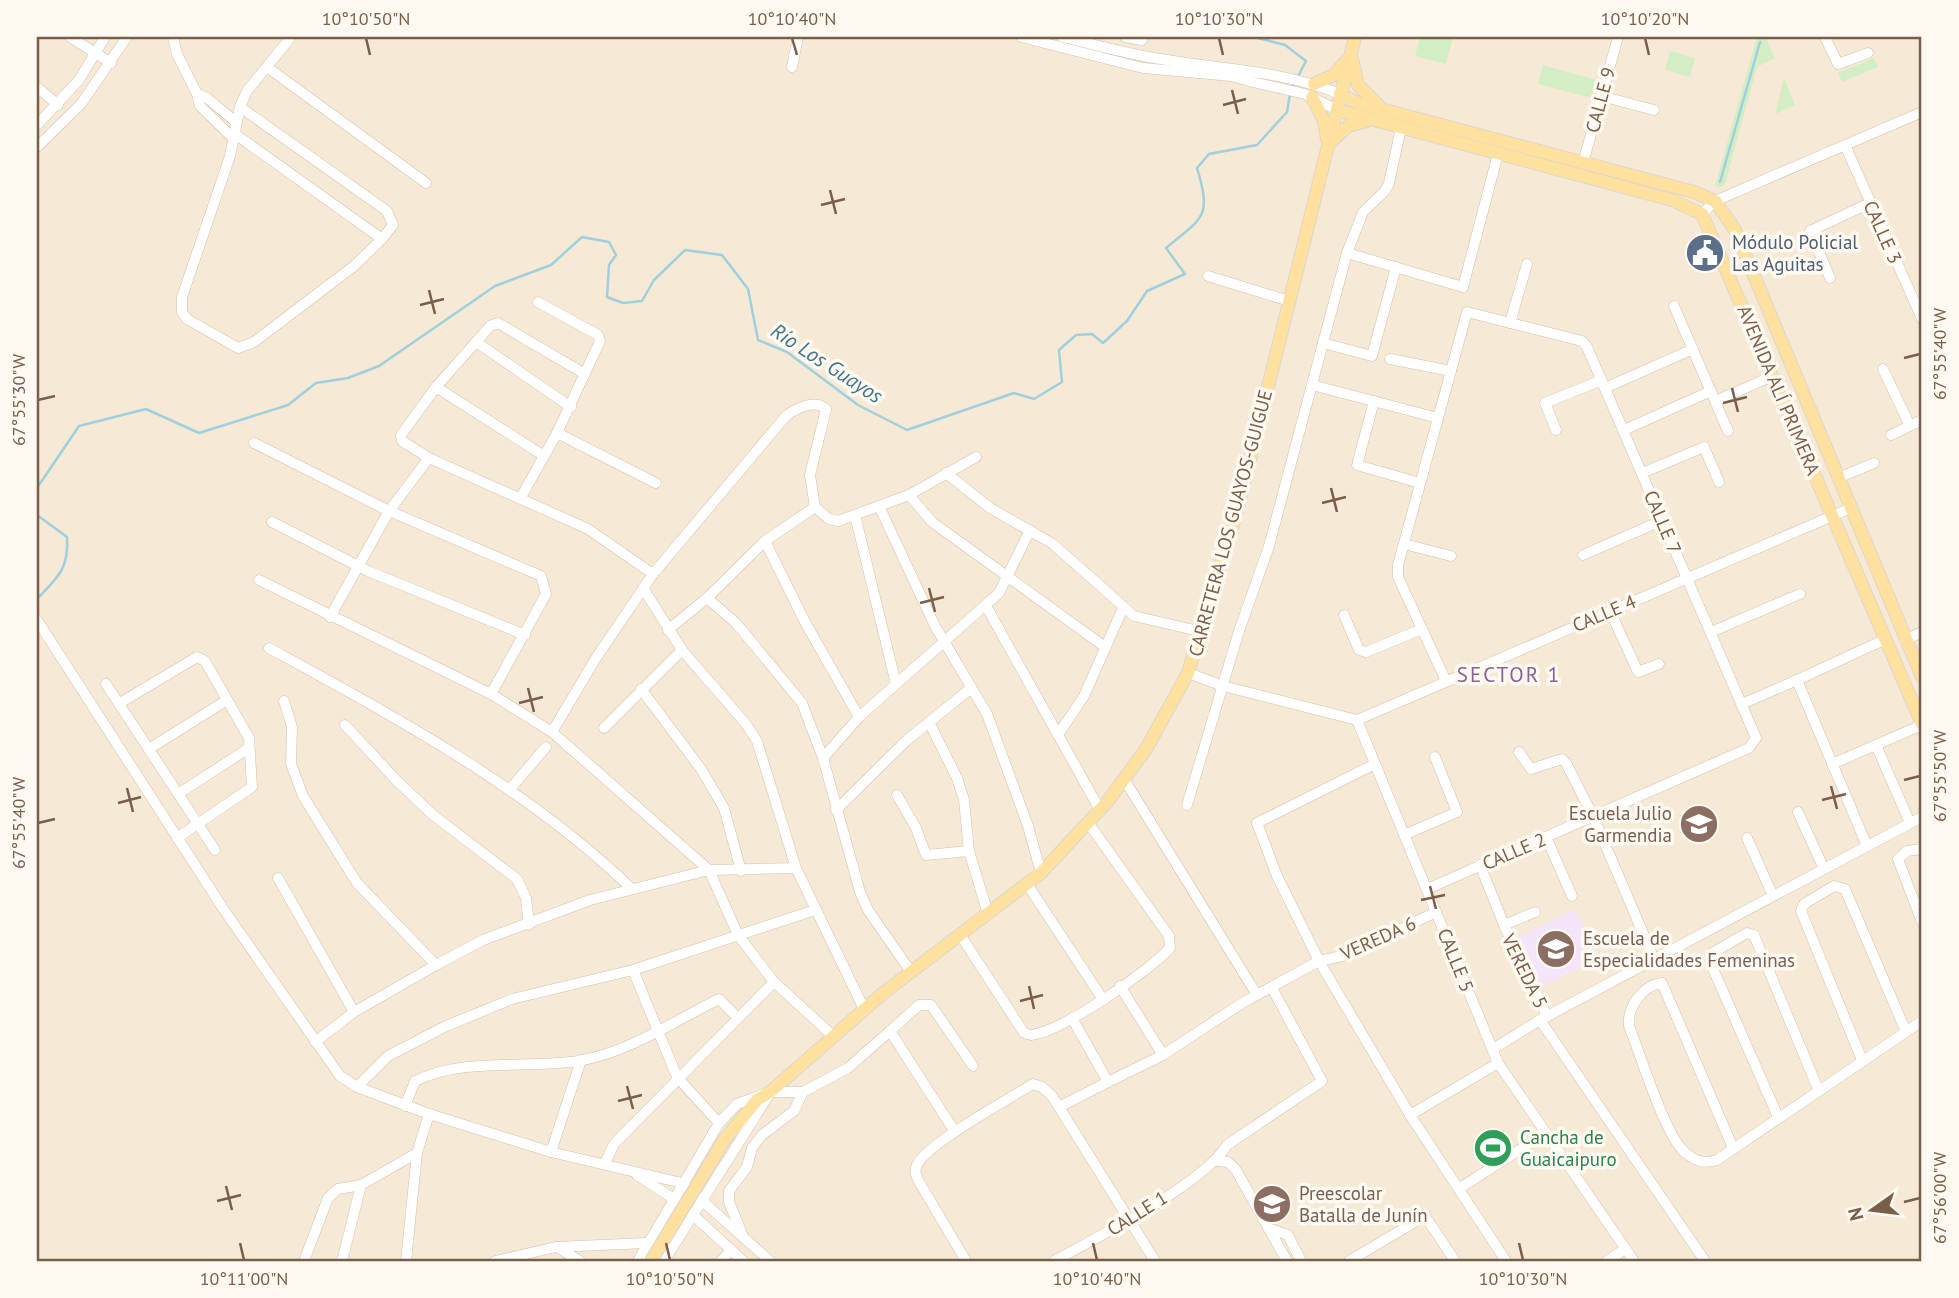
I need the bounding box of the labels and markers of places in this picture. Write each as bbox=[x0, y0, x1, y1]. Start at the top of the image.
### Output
place label: Módulo Policial Las Aguitas bbox=[1732, 230, 1858, 276]
public building icon: Módulo Policial Las Aguitas bbox=[1684, 232, 1726, 274]
place label: Escuela Julio Garmendia bbox=[1569, 801, 1672, 847]
school or university icon: Escuela Julio Garmendia bbox=[1678, 803, 1720, 845]
place label: Escuela de Especialidades Femeninas bbox=[1583, 926, 1795, 972]
school or university icon: Escuela de Especialidades Femeninas bbox=[1535, 928, 1577, 970]
place label: Cancha de Guaicaipuro bbox=[1520, 1125, 1617, 1171]
sports icon: Cancha de Guaicaipuro bbox=[1472, 1127, 1514, 1169]
place label: Preescolar Batalla de Junín bbox=[1299, 1181, 1428, 1227]
school or university icon: Preescolar Batalla de Junín bbox=[1251, 1183, 1293, 1225]

